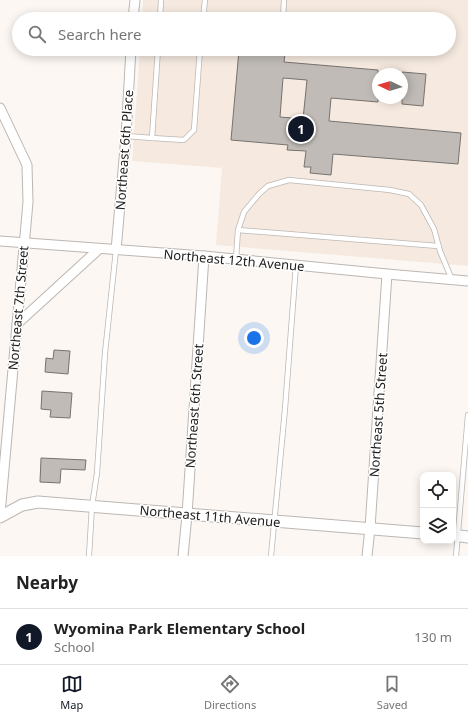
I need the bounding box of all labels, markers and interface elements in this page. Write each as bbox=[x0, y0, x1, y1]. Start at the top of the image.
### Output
search box bbox=[12, 12, 456, 56]
icon: search bbox=[26, 23, 48, 45]
text: Search here bbox=[58, 24, 141, 44]
north arrow bbox=[372, 68, 408, 104]
street label: Northeast 6th Place bbox=[111, 89, 137, 211]
pin: 1 bbox=[288, 114, 314, 144]
street label: Northeast 7th Street bbox=[4, 245, 32, 371]
street label: Northeast 12th Avenue bbox=[163, 245, 305, 275]
your location bbox=[244, 328, 264, 348]
street label: Northeast 6th Street bbox=[181, 343, 207, 469]
street label: Northeast 5th Street bbox=[365, 352, 391, 478]
map controls bbox=[420, 472, 456, 544]
button: locate bbox=[420, 472, 456, 508]
street label: Northeast 11th Avenue bbox=[139, 501, 281, 531]
button: layers bbox=[420, 508, 456, 544]
text: Nearby bbox=[16, 571, 78, 594]
text: Wyomina Park Elementary School bbox=[54, 618, 305, 638]
text: 1 bbox=[25, 628, 33, 646]
text: 130 m bbox=[414, 628, 452, 646]
text: School bbox=[54, 638, 95, 656]
tab: Map bbox=[60, 673, 83, 712]
tab: Directions bbox=[204, 673, 256, 712]
tab: Saved bbox=[377, 673, 408, 712]

